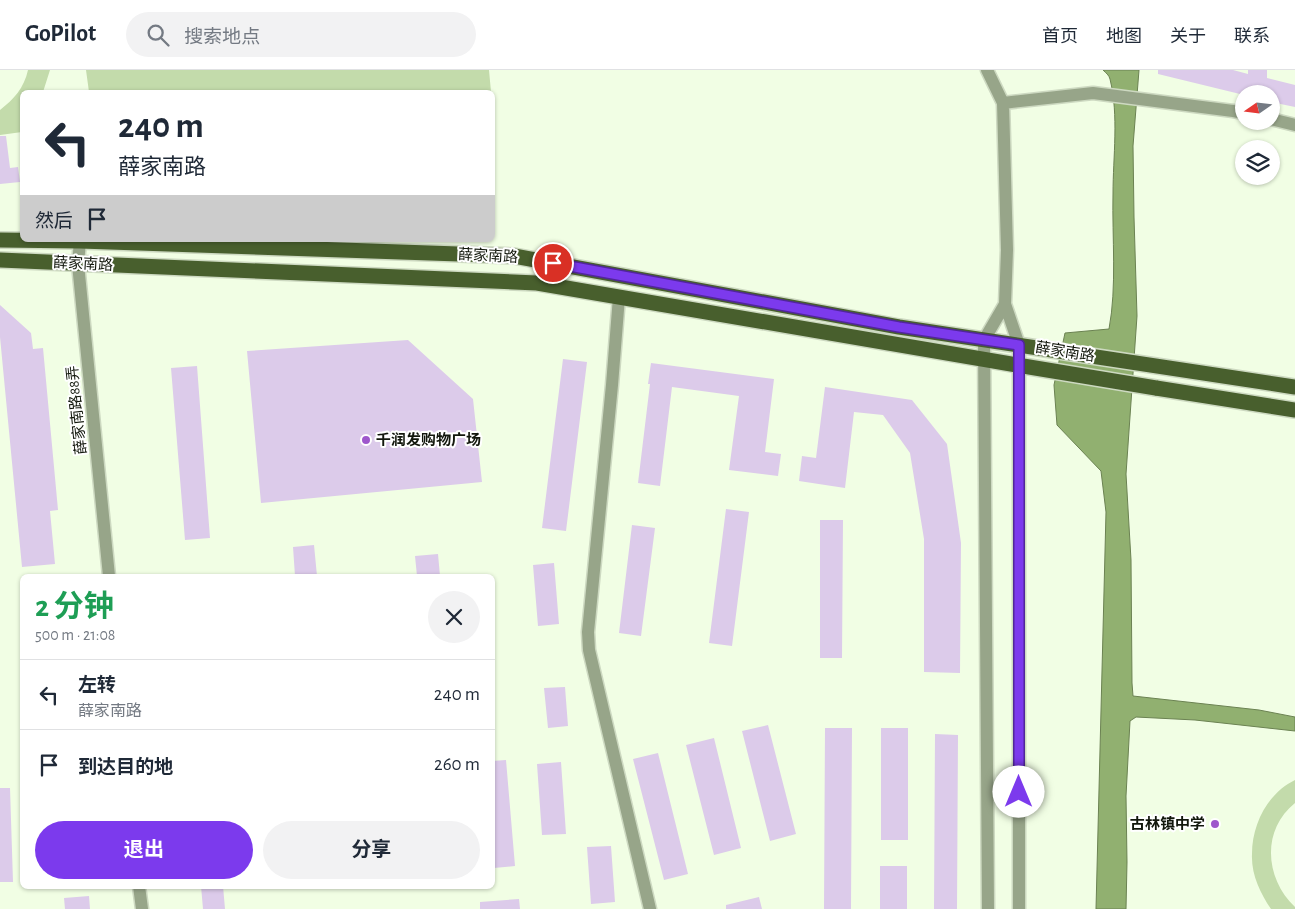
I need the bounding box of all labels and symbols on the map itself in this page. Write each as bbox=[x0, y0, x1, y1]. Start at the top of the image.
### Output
north arrow bbox=[1235, 85, 1280, 130]
pin bbox=[532, 242, 574, 284]
street label: 薛家南路 bbox=[458, 246, 518, 265]
street label: 薛家南路 bbox=[53, 254, 113, 273]
street label: 薛家南路 bbox=[1034, 339, 1096, 364]
street label: 薛家南路88弄 bbox=[64, 365, 89, 455]
place label: 千润发购物广场 bbox=[376, 432, 481, 448]
marker: 千润发购物广场 bbox=[360, 434, 372, 446]
position arrow bbox=[992, 765, 1044, 817]
place label: 古林镇中学 bbox=[1130, 815, 1205, 832]
marker: 古林镇中学 bbox=[1209, 818, 1221, 830]

